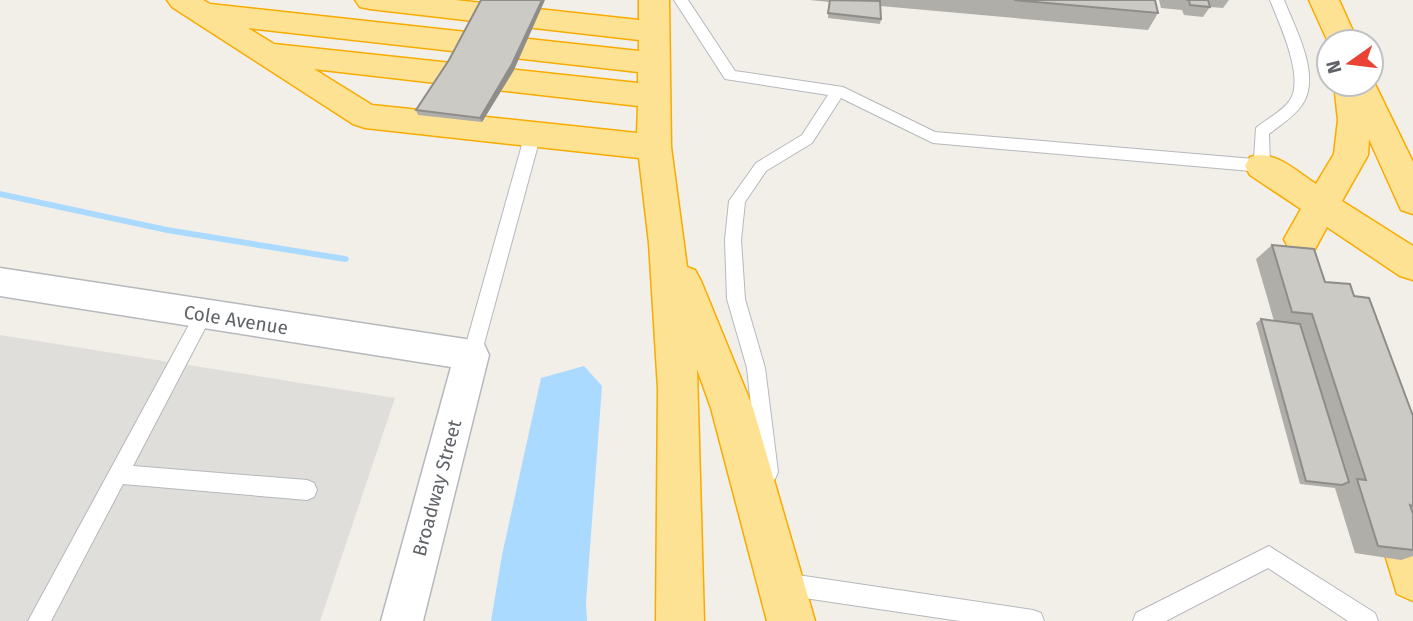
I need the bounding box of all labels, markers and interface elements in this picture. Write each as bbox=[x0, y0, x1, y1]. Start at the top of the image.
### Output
north arrow bbox=[1315, 28, 1385, 98]
text: N bbox=[1321, 58, 1347, 76]
street label: Cole Avenue bbox=[182, 300, 290, 340]
street label: Broadway Street bbox=[408, 417, 466, 559]

